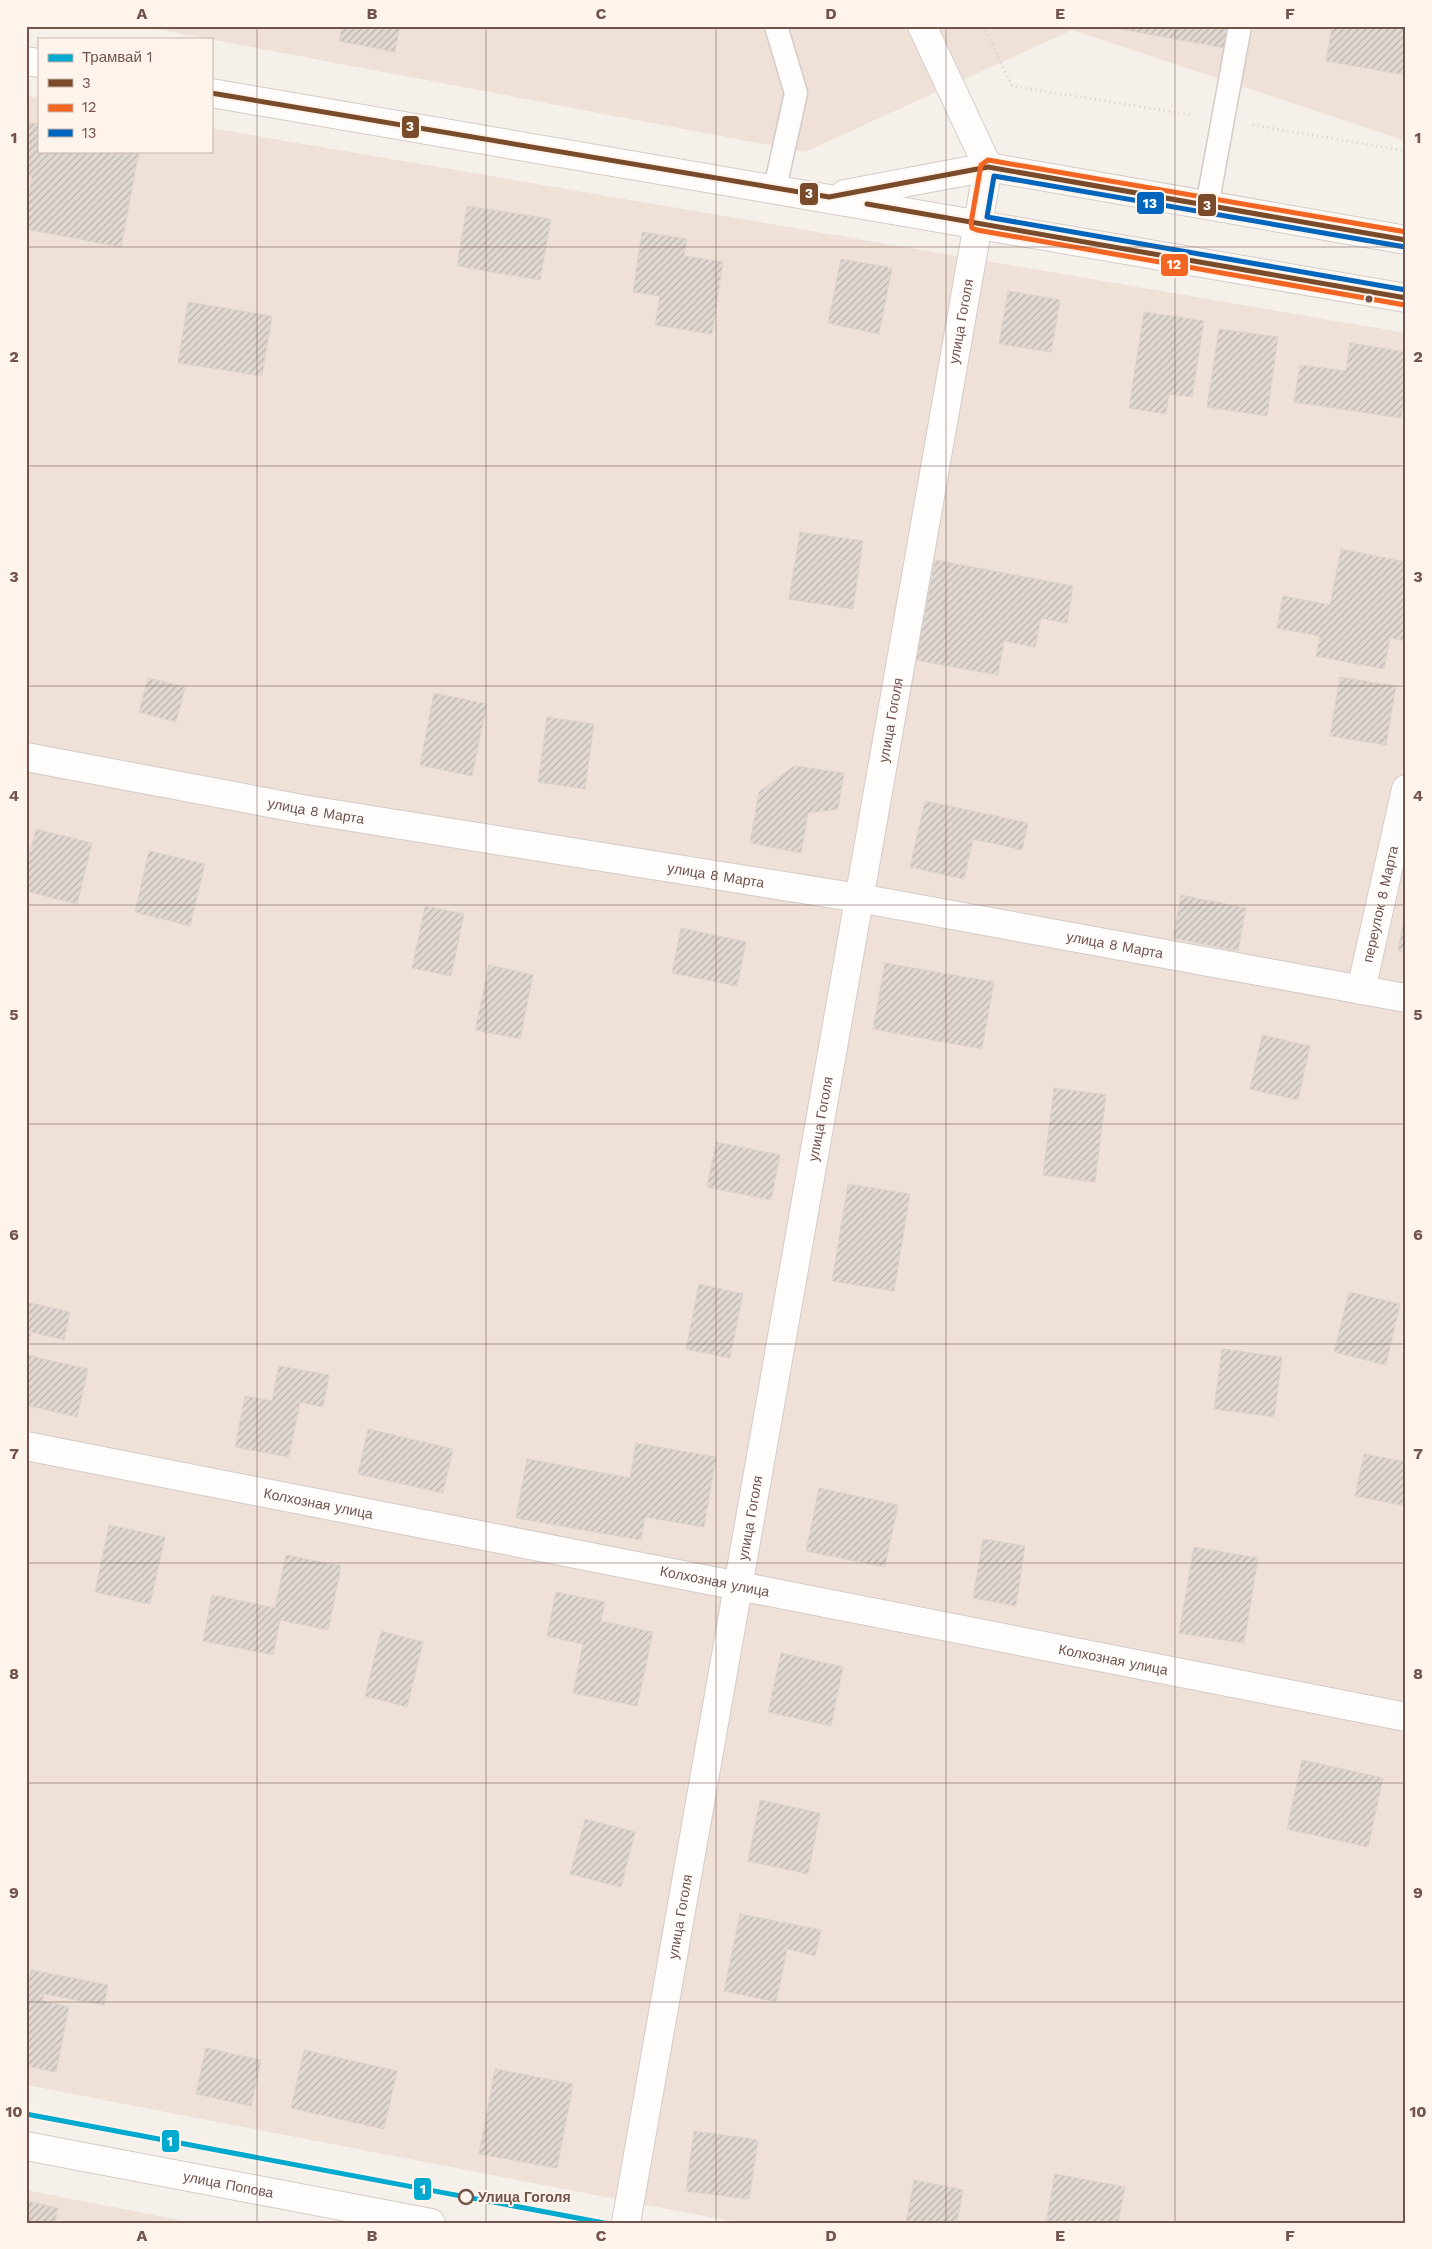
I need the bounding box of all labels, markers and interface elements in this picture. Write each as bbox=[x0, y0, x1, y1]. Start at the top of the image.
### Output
text: A bbox=[137, 4, 148, 23]
text: B bbox=[367, 4, 378, 23]
text: C bbox=[596, 4, 607, 23]
text: D bbox=[825, 4, 837, 23]
text: E bbox=[1055, 4, 1065, 23]
text: F bbox=[1285, 4, 1295, 23]
legend bbox=[38, 38, 212, 152]
text: Трамвай 1 bbox=[82, 48, 153, 66]
text: 3 bbox=[82, 74, 91, 92]
text: 12 bbox=[82, 98, 97, 116]
line badge: 3 bbox=[401, 115, 420, 139]
text: 3 bbox=[406, 118, 414, 134]
text: 13 bbox=[82, 124, 97, 142]
text: 1 bbox=[11, 128, 17, 147]
text: 1 bbox=[1415, 128, 1421, 147]
line badge: 3 bbox=[799, 182, 819, 206]
text: 3 bbox=[805, 185, 813, 201]
line badge: 13 bbox=[1136, 191, 1165, 215]
line badge: 3 bbox=[1197, 193, 1217, 217]
text: 13 bbox=[1143, 195, 1157, 211]
text: 3 bbox=[1203, 197, 1211, 213]
line badge: 12 bbox=[1160, 253, 1189, 277]
text: 12 bbox=[1167, 256, 1181, 272]
street label: улица Гоголя bbox=[946, 278, 976, 365]
unlabelled marker bbox=[1364, 294, 1374, 304]
text: 2 bbox=[9, 347, 19, 366]
text: 2 bbox=[1413, 347, 1423, 366]
text: 3 bbox=[9, 567, 19, 586]
text: 3 bbox=[1413, 567, 1423, 586]
street label: улица Гоголя bbox=[875, 676, 906, 764]
text: 4 bbox=[9, 786, 19, 805]
text: 4 bbox=[1413, 786, 1423, 805]
street label: улица 8 Марта bbox=[266, 795, 366, 827]
street label: переулок 8 Марта bbox=[1359, 844, 1401, 964]
street label: улица 8 Марта bbox=[666, 860, 766, 891]
street label: улица 8 Марта bbox=[1065, 928, 1165, 961]
text: 5 bbox=[9, 1005, 19, 1024]
text: 5 bbox=[1413, 1005, 1423, 1024]
street label: улица Гоголя bbox=[805, 1075, 836, 1163]
text: 6 bbox=[9, 1225, 19, 1244]
text: 6 bbox=[1413, 1225, 1423, 1244]
text: 7 bbox=[9, 1444, 19, 1463]
text: 7 bbox=[1413, 1444, 1423, 1463]
street label: улица Гоголя bbox=[735, 1474, 765, 1561]
street label: Колхозная улица bbox=[262, 1485, 375, 1522]
street label: Колхозная улица bbox=[659, 1563, 771, 1600]
street label: Колхозная улица bbox=[1057, 1641, 1170, 1678]
text: 8 bbox=[9, 1664, 19, 1683]
text: 8 bbox=[1413, 1664, 1423, 1683]
street label: улица Гоголя bbox=[665, 1873, 695, 1960]
text: 9 bbox=[9, 1883, 19, 1902]
text: 9 bbox=[1413, 1883, 1423, 1902]
text: 10 bbox=[5, 2102, 23, 2121]
text: 10 bbox=[1409, 2102, 1427, 2121]
line badge: 1 bbox=[161, 2129, 180, 2153]
text: 1 bbox=[167, 2133, 173, 2149]
street label: улица Попова bbox=[182, 2168, 275, 2201]
line badge: 1 bbox=[413, 2177, 432, 2201]
text: 1 bbox=[420, 2181, 426, 2197]
marker: Улица Гоголя bbox=[458, 2189, 474, 2205]
place label: Улица Гоголя bbox=[478, 2189, 571, 2205]
text: A bbox=[137, 2226, 148, 2245]
text: B bbox=[367, 2226, 378, 2245]
text: C bbox=[596, 2226, 607, 2245]
text: D bbox=[825, 2226, 837, 2245]
text: E bbox=[1055, 2226, 1065, 2245]
text: F bbox=[1285, 2226, 1295, 2245]

